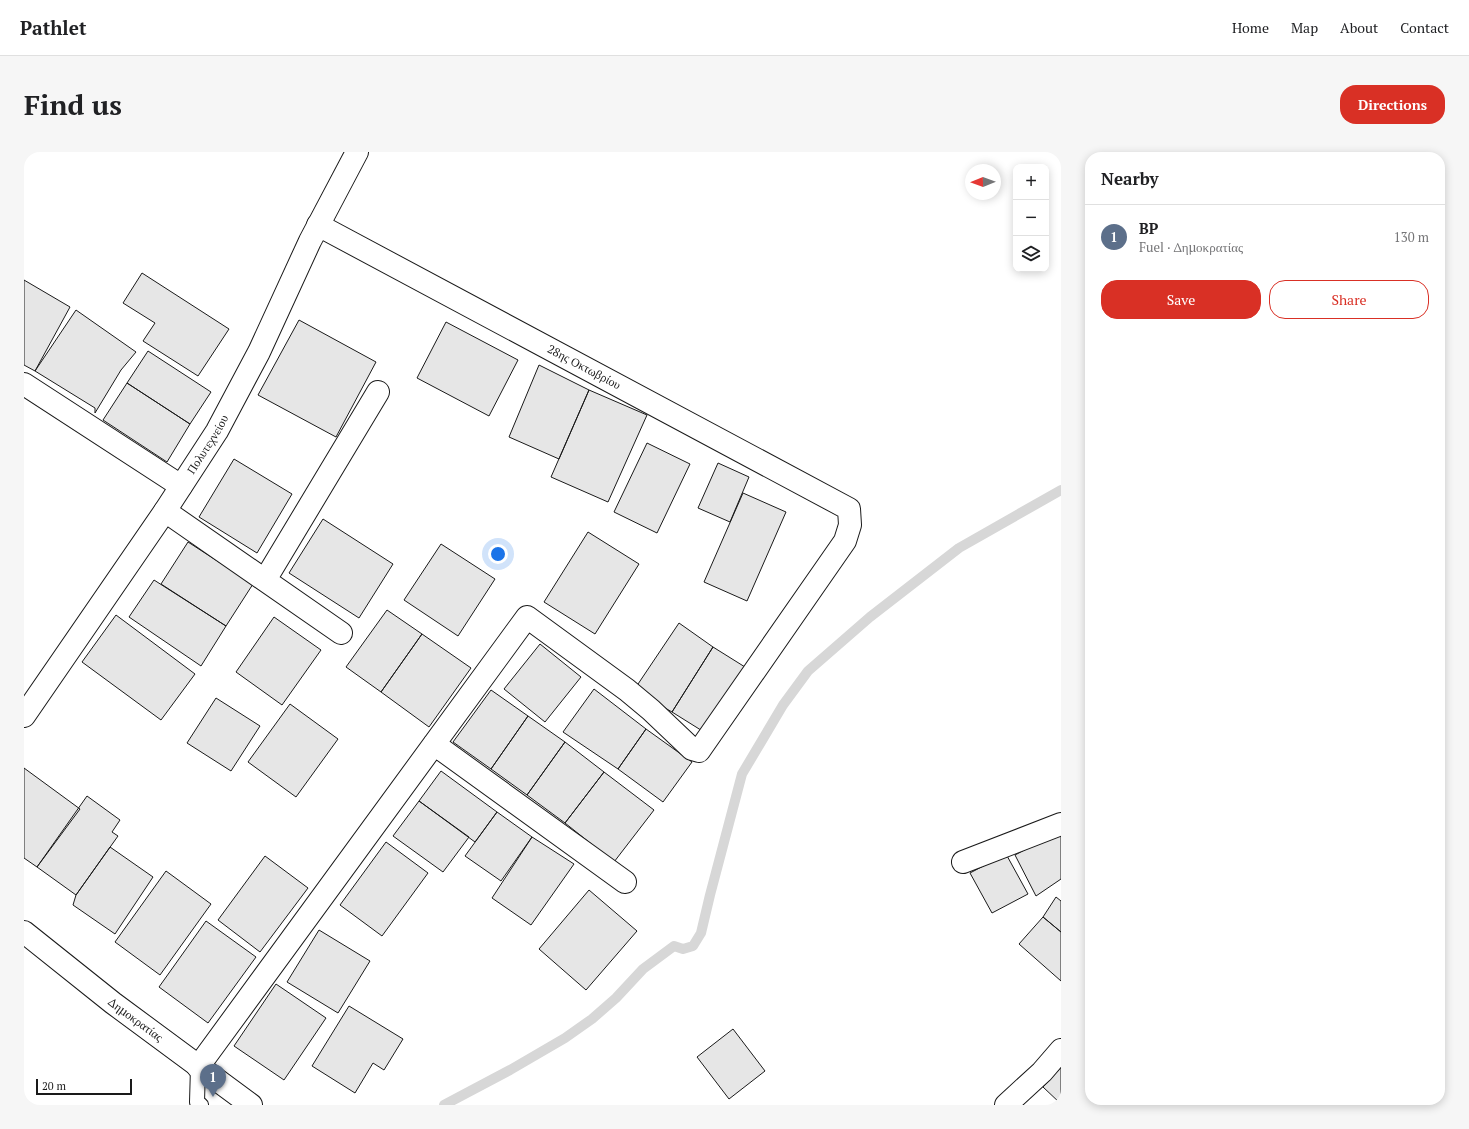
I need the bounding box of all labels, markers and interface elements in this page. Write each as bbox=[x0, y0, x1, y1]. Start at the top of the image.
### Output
text: Pathlet bbox=[20, 15, 86, 40]
text: Home bbox=[1232, 18, 1269, 37]
text: Map bbox=[1291, 18, 1318, 37]
text: About bbox=[1340, 18, 1378, 37]
text: Contact bbox=[1400, 18, 1449, 37]
button: Directions bbox=[1340, 85, 1445, 124]
text: Find us bbox=[24, 86, 122, 123]
north arrow bbox=[965, 164, 1001, 200]
map controls bbox=[1013, 164, 1049, 272]
button: + bbox=[1013, 164, 1049, 200]
text: Nearby bbox=[1101, 167, 1159, 190]
button: − bbox=[1013, 200, 1049, 236]
text: BP bbox=[1139, 218, 1158, 238]
text: 1 bbox=[1110, 228, 1118, 246]
text: 130 m bbox=[1394, 228, 1429, 246]
button: layers bbox=[1013, 236, 1049, 272]
text: Fuel · Δημοκρατίας bbox=[1139, 238, 1243, 256]
button: Save bbox=[1101, 280, 1261, 319]
button: Share bbox=[1269, 280, 1429, 319]
street label: 28ης Οκτωβρίου bbox=[545, 341, 624, 392]
street label: Πολυτεχνείου bbox=[183, 412, 231, 477]
your location bbox=[488, 544, 508, 564]
street label: Δημοκρατίας bbox=[105, 994, 166, 1045]
pin: 1 bbox=[200, 1064, 226, 1097]
scale bar bbox=[36, 1077, 132, 1096]
text: 20 m bbox=[42, 1079, 66, 1093]

